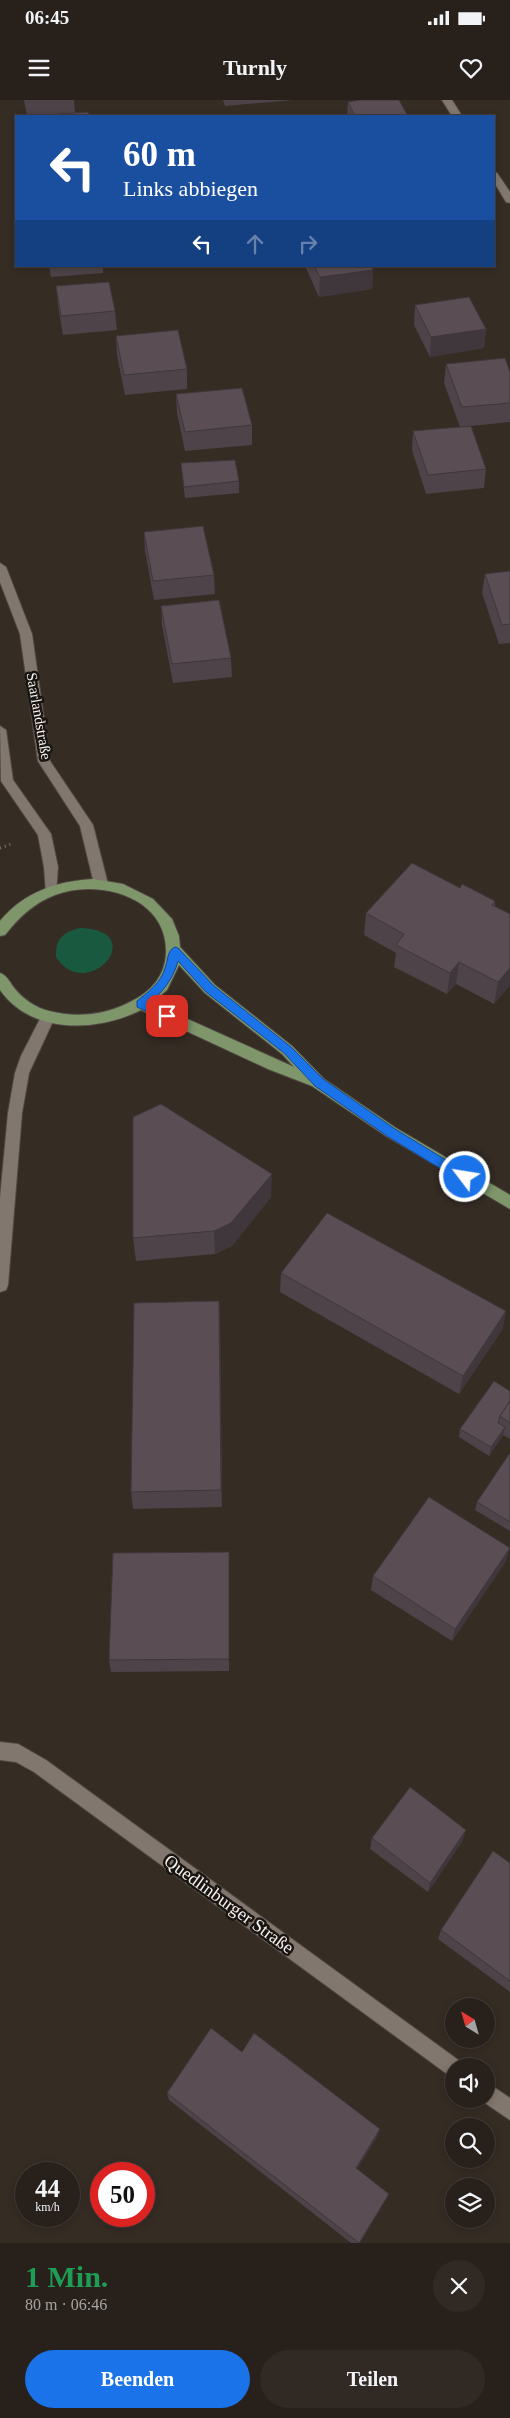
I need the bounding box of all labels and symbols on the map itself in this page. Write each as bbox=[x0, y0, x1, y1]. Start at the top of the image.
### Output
street label: Saarlandstraße bbox=[23, 671, 55, 761]
pin bbox=[146, 995, 188, 1037]
position arrow bbox=[438, 1150, 490, 1202]
street label: Quedlinburger Straße bbox=[160, 1850, 298, 1958]
north arrow bbox=[445, 1998, 495, 2048]
speed limit sign: 50 bbox=[90, 2162, 155, 2227]

